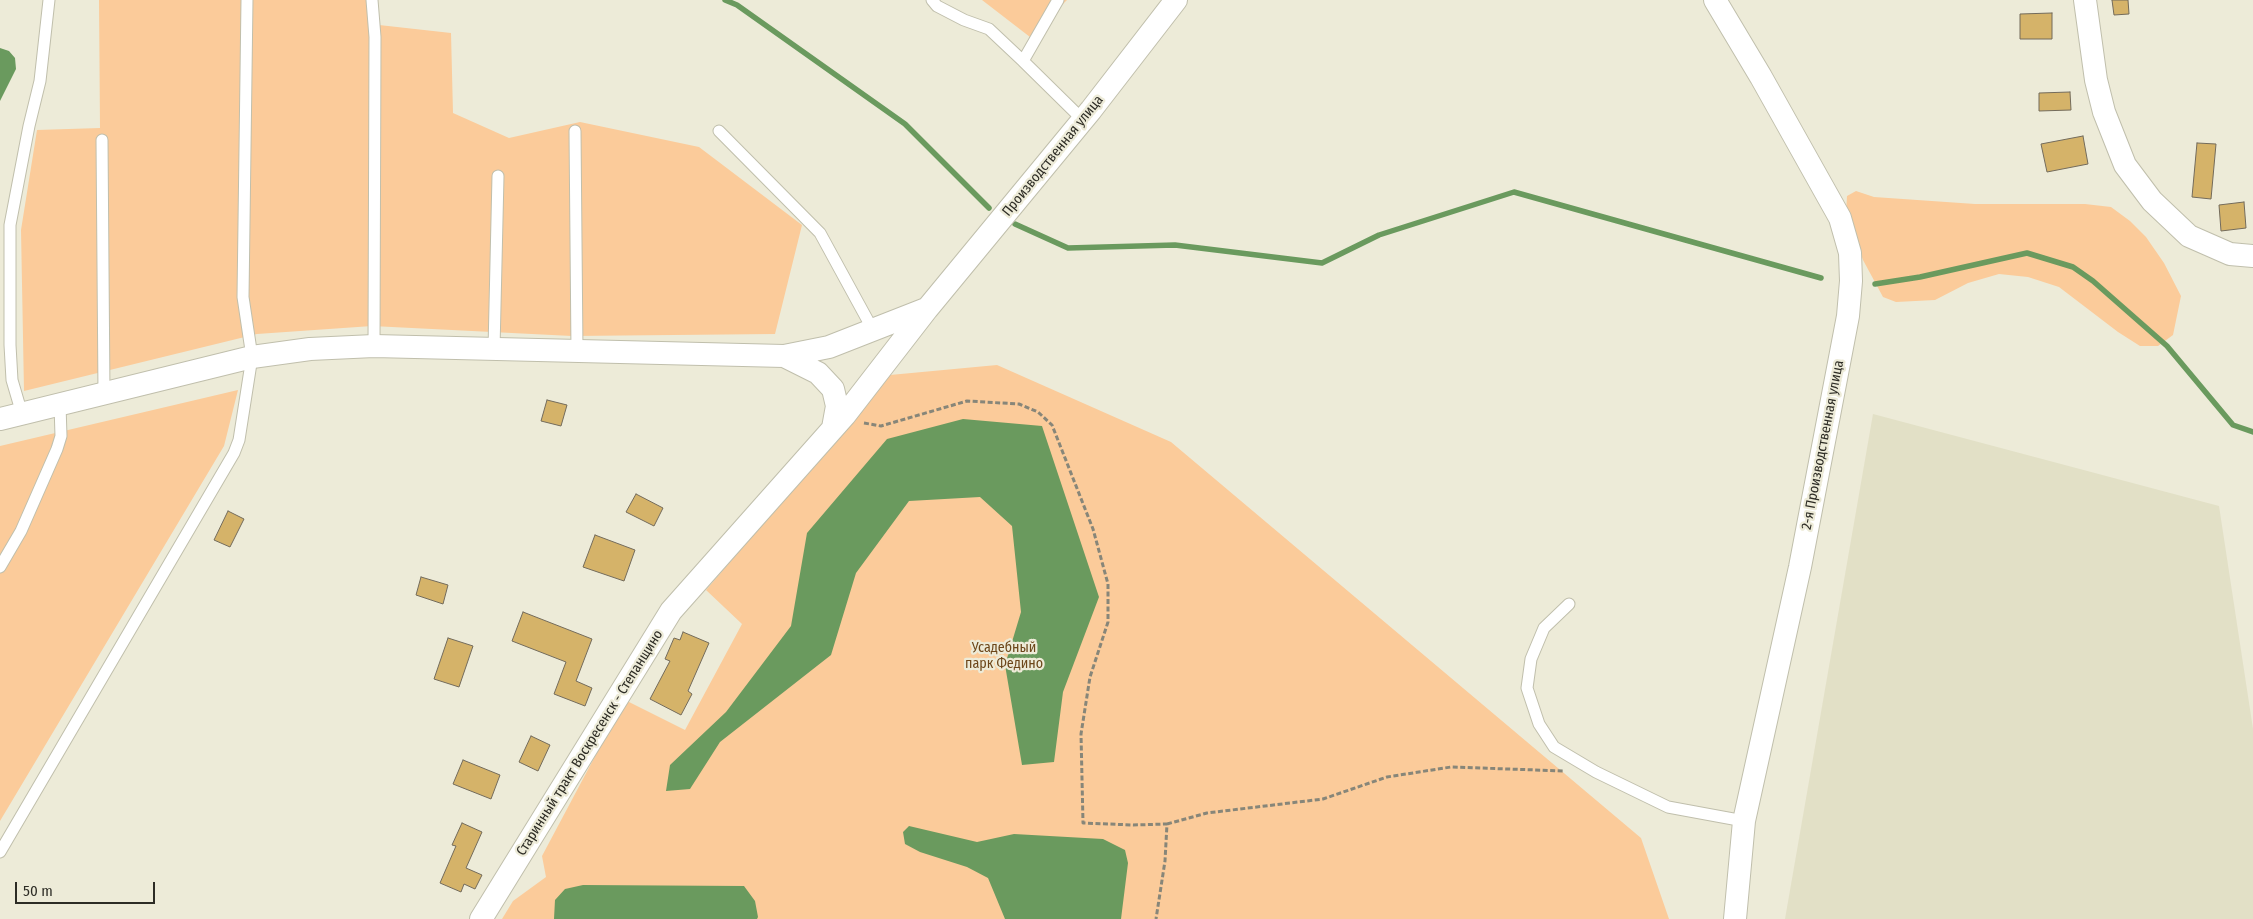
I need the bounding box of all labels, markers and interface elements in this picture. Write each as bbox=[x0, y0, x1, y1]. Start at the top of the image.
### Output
street label: Производственная улица bbox=[999, 92, 1107, 220]
street label: 2-я Производственная улица bbox=[1798, 359, 1848, 531]
street label: Старинный тракт Воскресенск - Степанщино bbox=[513, 627, 667, 859]
park label: Усадебный парк Федино bbox=[965, 640, 1043, 672]
scale bar bbox=[18, 872, 158, 904]
text: 50 m bbox=[23, 882, 53, 900]

